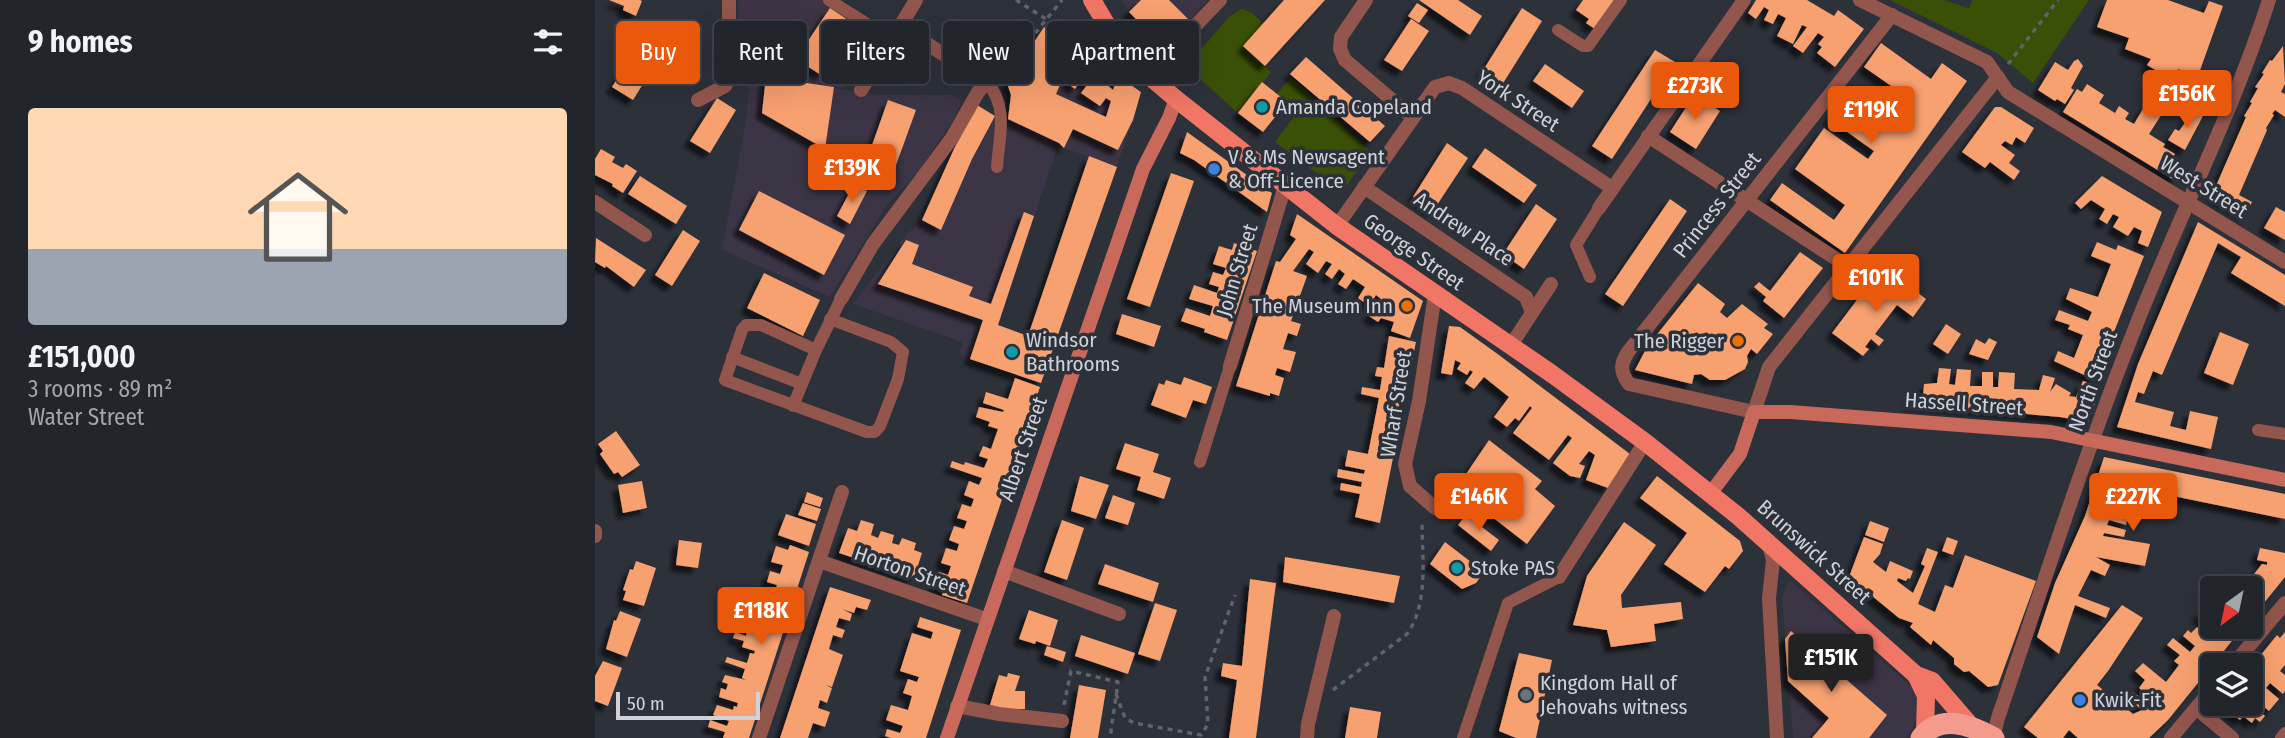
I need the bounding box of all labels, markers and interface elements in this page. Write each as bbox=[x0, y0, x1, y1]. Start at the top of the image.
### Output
chip: Buy bbox=[616, 21, 700, 84]
chip: Rent bbox=[714, 21, 807, 84]
chip: Filters bbox=[821, 21, 929, 84]
chip: New bbox=[943, 21, 1033, 84]
chip: Apartment bbox=[1047, 21, 1199, 84]
icon: filters bbox=[529, 23, 567, 61]
text: 9 homes bbox=[28, 24, 133, 60]
pin: £273K bbox=[1646, 62, 1744, 122]
street label: York Street bbox=[1472, 65, 1565, 138]
text: £273K bbox=[1667, 71, 1723, 99]
pin: £156K bbox=[2138, 71, 2236, 130]
text: £156K bbox=[2159, 79, 2215, 107]
pin: £119K bbox=[1822, 86, 1920, 146]
place label: Amanda Copeland bbox=[1276, 94, 1432, 120]
text: £119K bbox=[1844, 95, 1898, 123]
marker: Amanda Copeland bbox=[1254, 99, 1270, 115]
pin: £139K bbox=[803, 144, 901, 204]
place label: V & Ms Newsagent & Off-Licence bbox=[1228, 144, 1385, 194]
street label: Princess Street bbox=[1668, 147, 1767, 263]
street label: West Street bbox=[2155, 150, 2253, 224]
text: £139K bbox=[824, 153, 880, 181]
icon: home bbox=[235, 154, 361, 280]
marker: V & Ms Newsagent & Off-Licence bbox=[1206, 161, 1222, 177]
street label: Andrew Place bbox=[1409, 186, 1519, 272]
street label: George Street bbox=[1359, 208, 1469, 296]
street label: John Street bbox=[1211, 220, 1263, 319]
pin: £101K bbox=[1827, 254, 1925, 314]
text: £101K bbox=[1848, 263, 1904, 291]
place label: The Museum Inn bbox=[1252, 293, 1393, 319]
marker: The Museum Inn bbox=[1399, 298, 1415, 314]
place label: Windsor Bathrooms bbox=[1026, 327, 1120, 377]
street label: North Street bbox=[2063, 327, 2123, 435]
place label: The Rigger bbox=[1634, 328, 1725, 354]
marker: The Rigger bbox=[1730, 333, 1746, 349]
text: £151,000 bbox=[28, 339, 136, 375]
marker: Windsor Bathrooms bbox=[1004, 344, 1020, 360]
street label: Wharf Street bbox=[1375, 349, 1417, 459]
text: 3 rooms · 89 m² bbox=[28, 375, 172, 403]
street label: Hassell Street bbox=[1904, 387, 2024, 421]
street label: Albert Street bbox=[993, 393, 1053, 505]
text: Water Street bbox=[28, 403, 144, 431]
pin: £146K bbox=[1430, 474, 1528, 533]
pin: £227K bbox=[2084, 474, 2182, 533]
text: £146K bbox=[1450, 482, 1508, 510]
text: £227K bbox=[2105, 482, 2161, 510]
street label: Brunswick Street bbox=[1752, 494, 1876, 610]
street label: Horton Street bbox=[851, 540, 969, 602]
place label: Stoke PAS bbox=[1471, 555, 1555, 581]
marker: Stoke PAS bbox=[1449, 560, 1465, 576]
north arrow bbox=[2200, 576, 2263, 639]
map controls bbox=[2200, 576, 2263, 716]
pin: £118K bbox=[712, 588, 810, 647]
text: £118K bbox=[733, 596, 789, 624]
pin: £151K bbox=[1782, 634, 1880, 694]
text: £151K bbox=[1804, 643, 1858, 671]
button: layers bbox=[2200, 653, 2263, 716]
place label: Kingdom Hall of Jehovahs witness bbox=[1540, 670, 1688, 720]
marker: Kingdom Hall of Jehovahs witness bbox=[1518, 687, 1534, 703]
place label: Kwik-Fit bbox=[2094, 687, 2162, 713]
scale bar bbox=[616, 689, 759, 721]
text: 50 m bbox=[627, 692, 665, 715]
marker: Kwik-Fit bbox=[2072, 692, 2088, 708]

